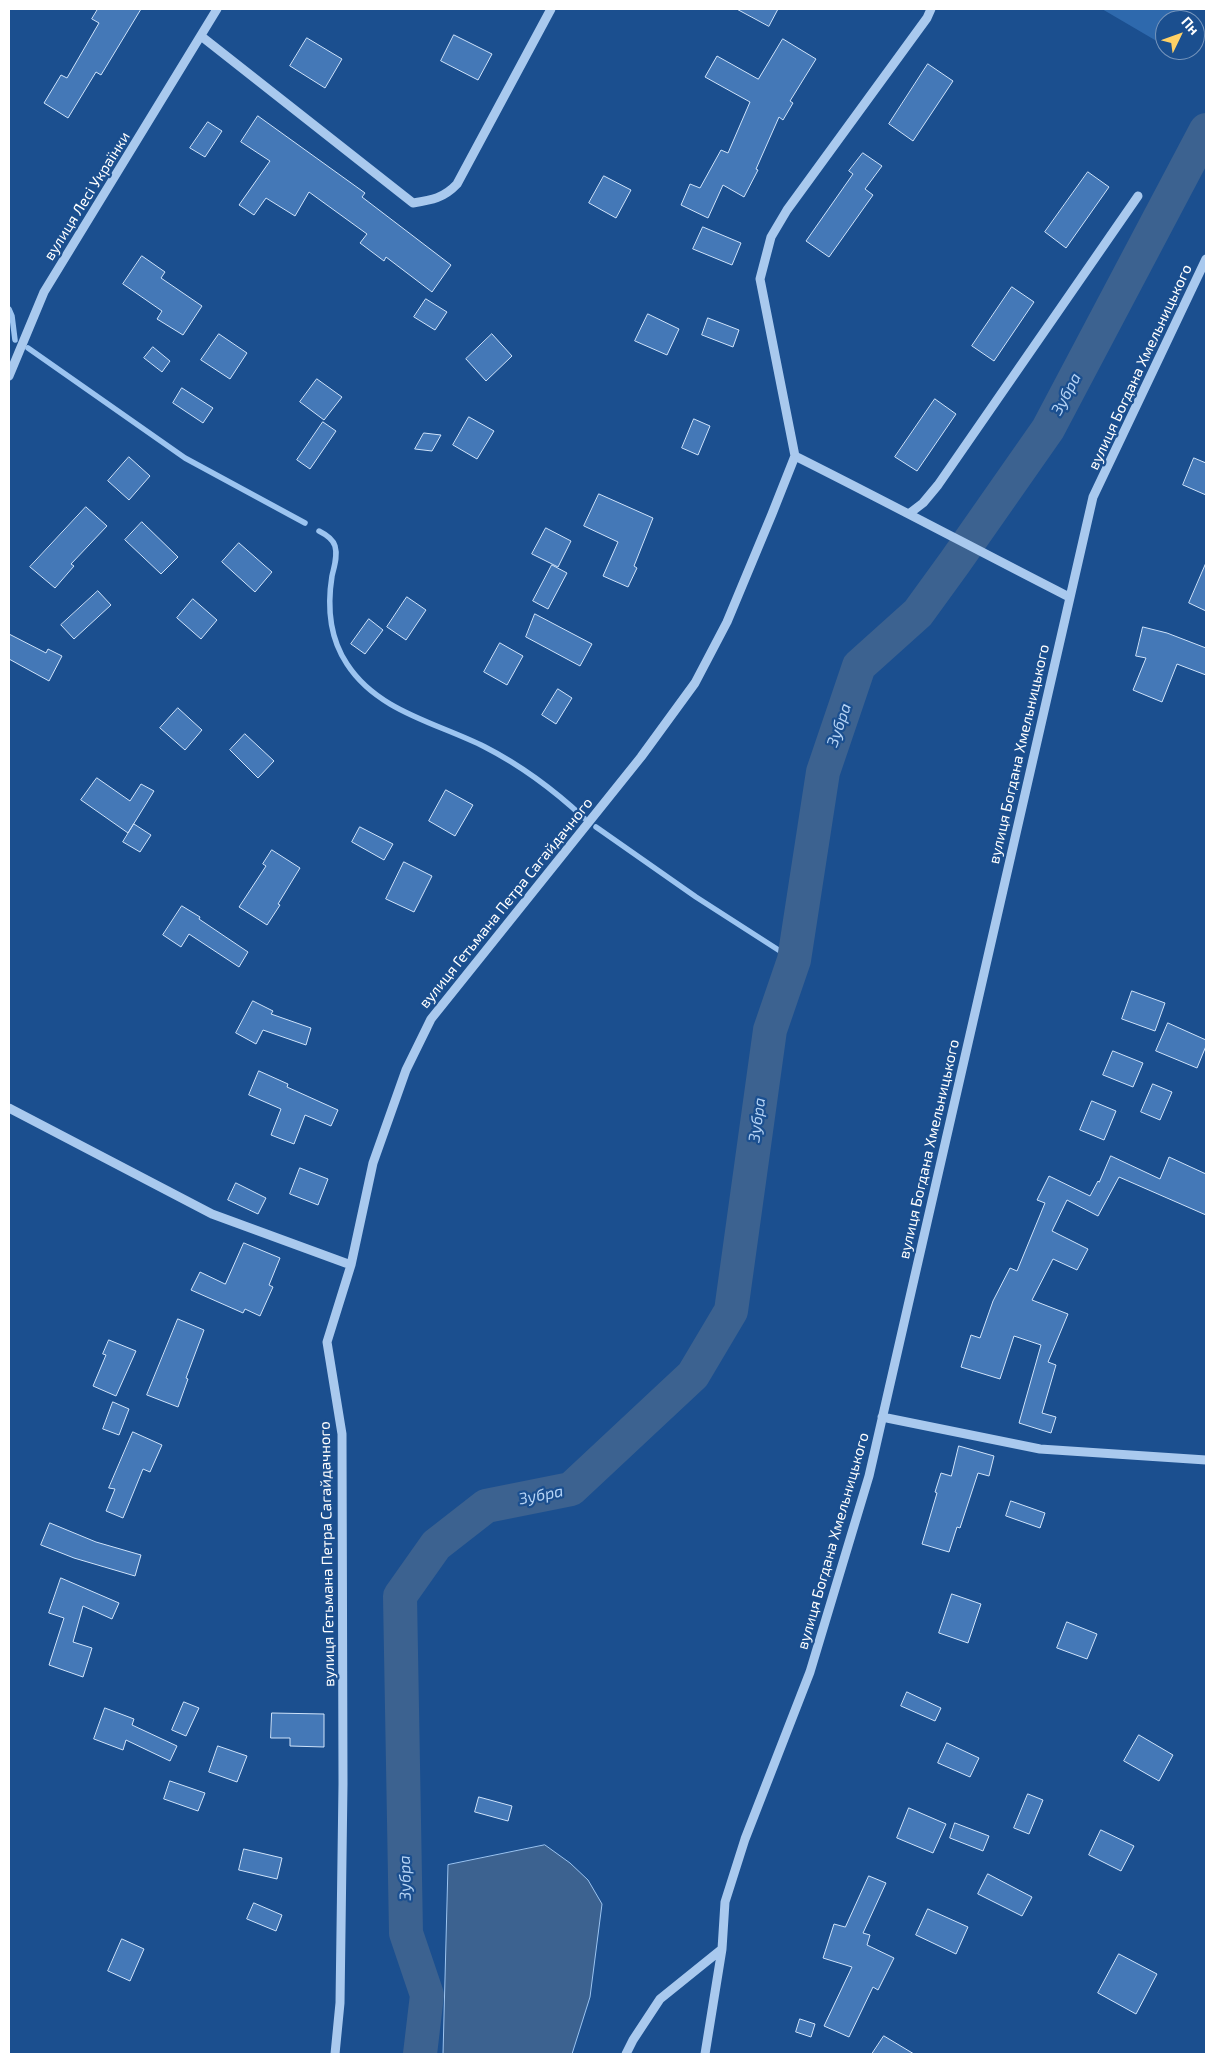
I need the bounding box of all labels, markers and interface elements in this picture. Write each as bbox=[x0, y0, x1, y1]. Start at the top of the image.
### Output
north arrow bbox=[1155, 10, 1205, 60]
text: Пн bbox=[1178, 13, 1203, 38]
street label: вулиця Лесі Українки bbox=[40, 128, 134, 264]
street label: вулиця Богдана Хмельницького bbox=[1084, 261, 1196, 473]
water label: Зубра bbox=[1047, 370, 1085, 418]
street label: вулиця Богдана Хмельницького bbox=[985, 642, 1053, 866]
water label: Зубра bbox=[823, 701, 855, 749]
street label: вулиця Гетьмана Петра Сагайдачного bbox=[415, 794, 597, 1012]
street label: вулиця Богдана Хмельницького bbox=[895, 1037, 963, 1261]
water label: Зубра bbox=[744, 1096, 770, 1144]
street label: вулиця Гетьмана Петра Сагайдачного bbox=[316, 1421, 338, 1687]
street label: вулиця Богдана Хмельницького bbox=[793, 1430, 873, 1652]
water label: Зубра bbox=[517, 1481, 565, 1509]
water label: Зубра bbox=[395, 1855, 415, 1901]

